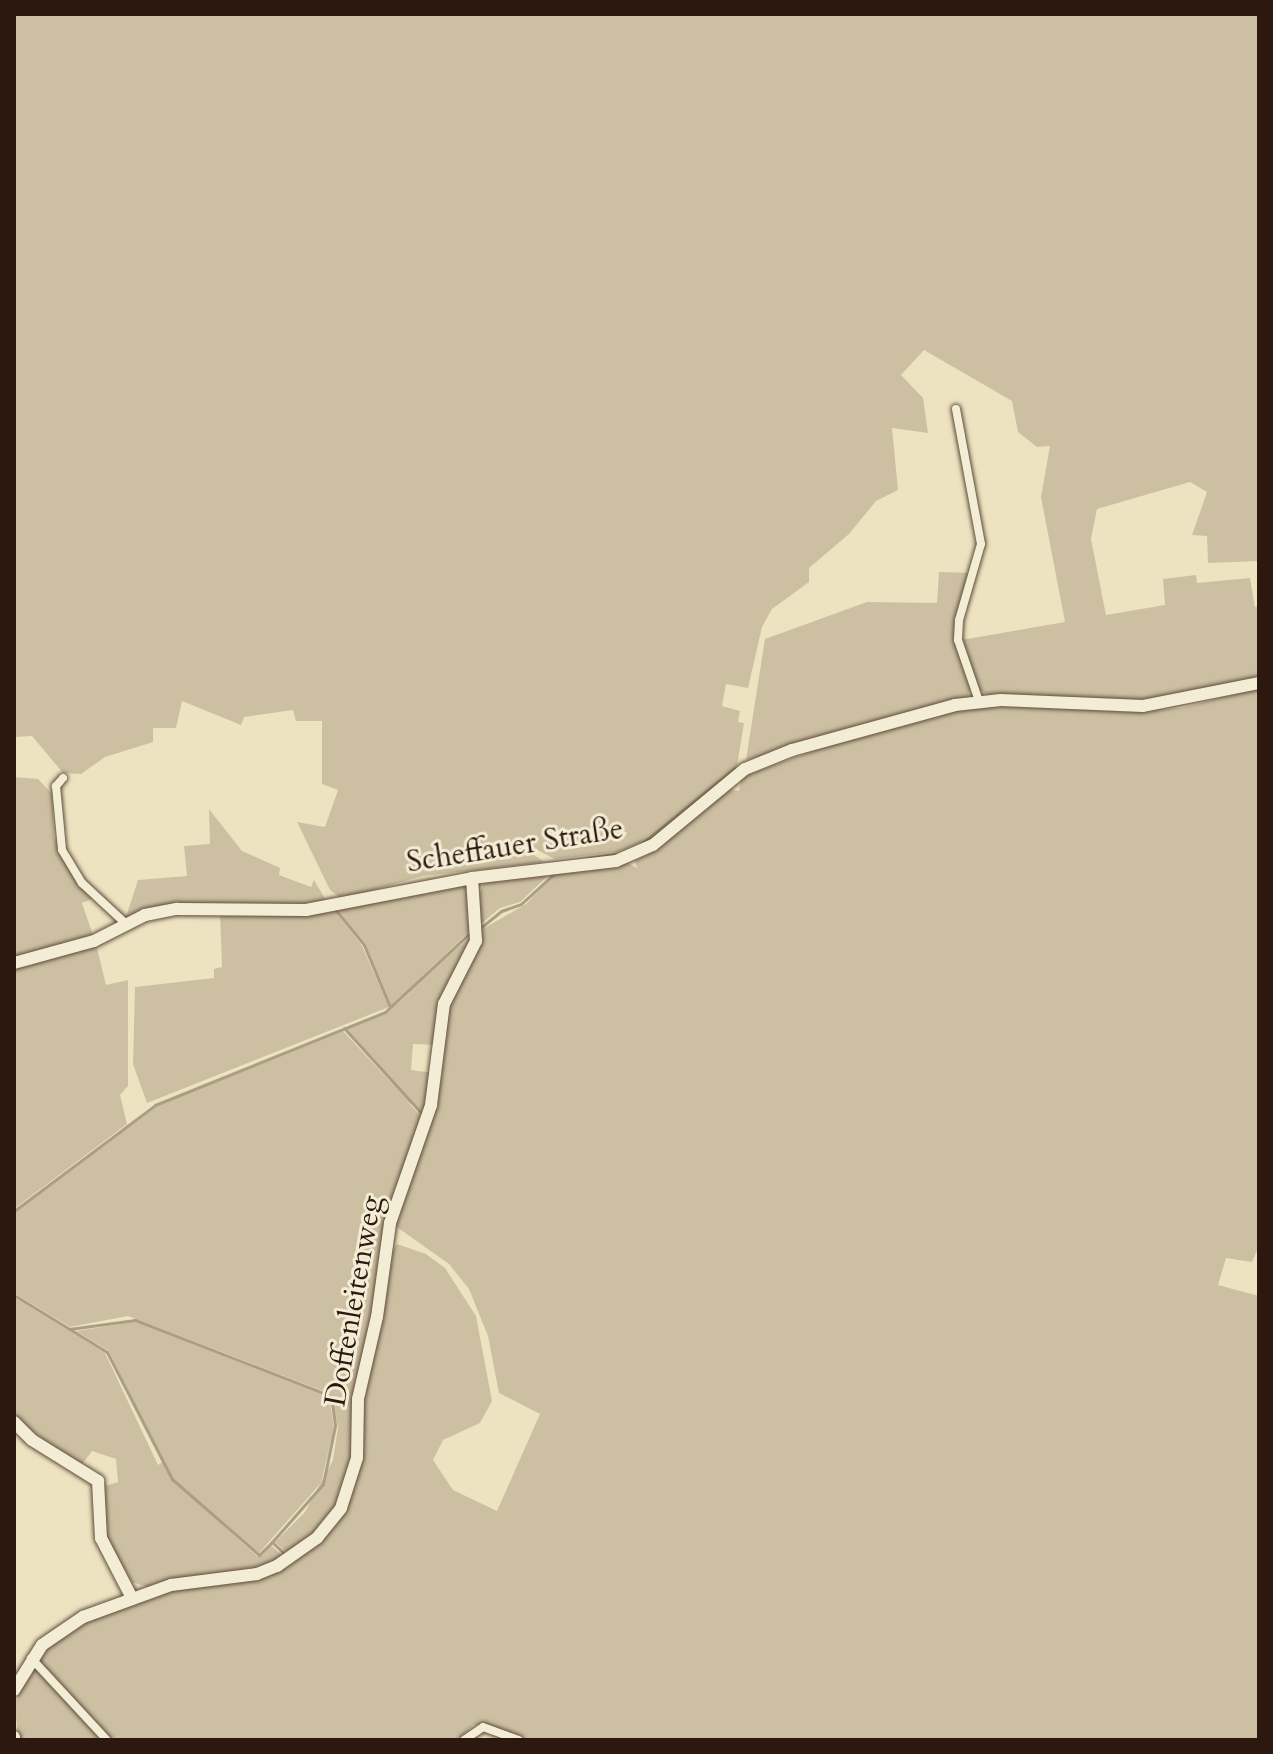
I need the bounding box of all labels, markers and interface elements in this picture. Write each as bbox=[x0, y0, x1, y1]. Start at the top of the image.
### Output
street label: Scheffauer Straße bbox=[404, 811, 626, 881]
street label: Doffenleitenweg bbox=[318, 1193, 390, 1409]

